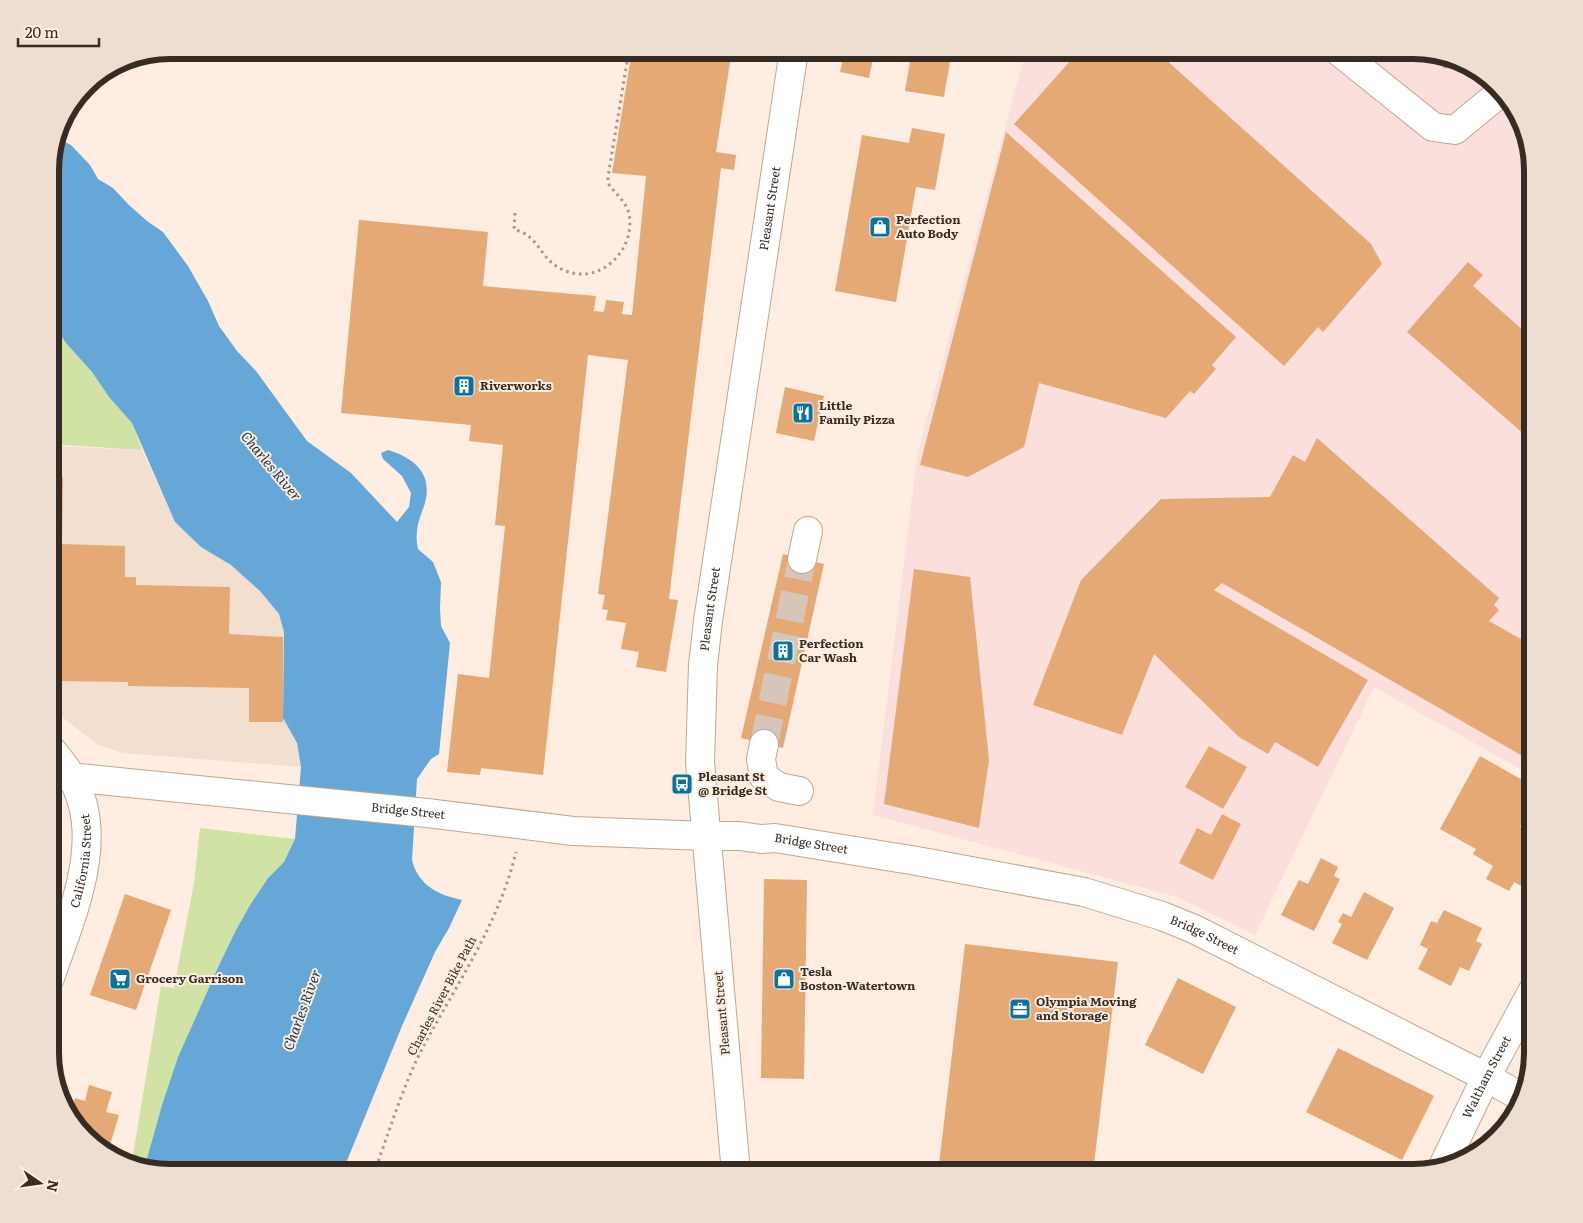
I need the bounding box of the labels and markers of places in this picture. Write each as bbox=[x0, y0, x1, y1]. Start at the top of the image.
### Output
place label: Perfection Auto Body bbox=[896, 210, 961, 242]
shop icon: Perfection Auto Body bbox=[868, 215, 892, 239]
building icon: Riverworks bbox=[452, 374, 476, 398]
place label: Riverworks bbox=[480, 376, 552, 394]
place label: Little Family Pizza bbox=[819, 396, 895, 428]
restaurant icon: Little Family Pizza bbox=[791, 401, 815, 425]
place label: Perfection Car Wash bbox=[799, 634, 864, 666]
building icon: Perfection Car Wash bbox=[771, 639, 795, 663]
place label: Pleasant St @ Bridge St bbox=[698, 767, 768, 799]
bus stop icon: Pleasant St @ Bridge St bbox=[670, 772, 694, 796]
place label: Tesla Boston-Watertown bbox=[800, 962, 916, 994]
supermarket icon: Grocery Garrison bbox=[108, 967, 132, 991]
shop icon: Tesla Boston-Watertown bbox=[772, 967, 796, 991]
place label: Grocery Garrison bbox=[136, 969, 244, 987]
place label: Olympia Moving and Storage bbox=[1036, 992, 1137, 1024]
office icon: Olympia Moving and Storage bbox=[1008, 997, 1032, 1021]

